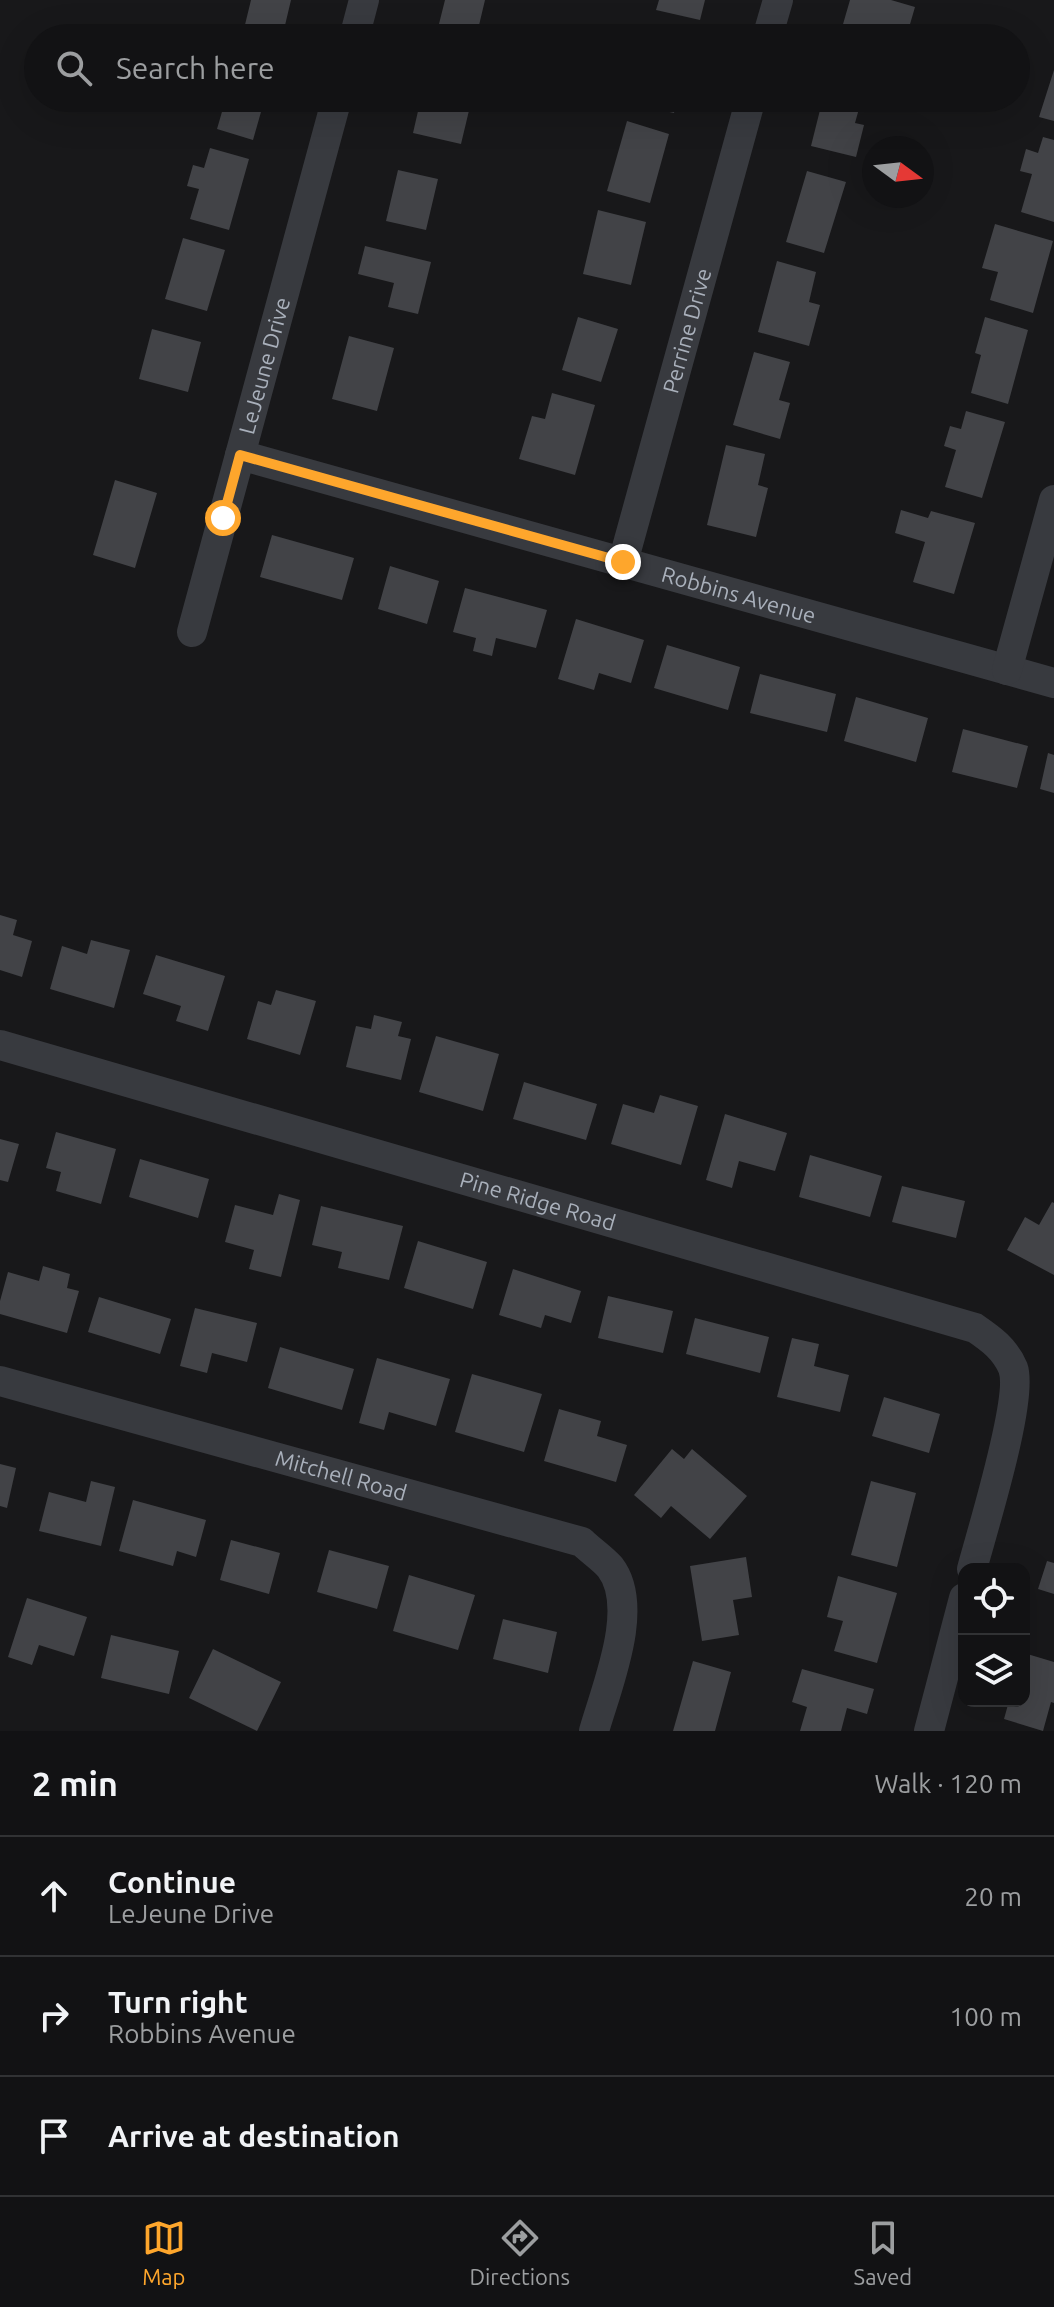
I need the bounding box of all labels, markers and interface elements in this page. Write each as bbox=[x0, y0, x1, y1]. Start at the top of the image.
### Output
search box bbox=[24, 24, 1030, 112]
icon: search bbox=[52, 46, 96, 90]
text: Search here bbox=[116, 51, 275, 85]
north arrow bbox=[862, 136, 934, 208]
street label: Perrine Drive bbox=[657, 265, 716, 396]
street label: LeJeune Drive bbox=[233, 294, 294, 437]
route start bbox=[205, 500, 241, 536]
route end bbox=[605, 544, 641, 580]
street label: Robbins Avenue bbox=[659, 561, 819, 628]
street label: Pine Ridge Road bbox=[457, 1166, 619, 1235]
street label: Mitchell Road bbox=[273, 1445, 410, 1505]
map controls bbox=[958, 1563, 1030, 1707]
button: locate bbox=[958, 1563, 1030, 1635]
button: layers bbox=[958, 1635, 1030, 1707]
text: 2 min bbox=[32, 1764, 118, 1802]
text: Walk · 120 m bbox=[874, 1769, 1022, 1798]
text: Continue bbox=[108, 1865, 236, 1899]
icon: ahead bbox=[32, 1874, 76, 1918]
text: 20 m bbox=[964, 1882, 1022, 1911]
text: LeJeune Drive bbox=[108, 1899, 274, 1928]
text: Turn right bbox=[108, 1985, 248, 2019]
icon: right bbox=[32, 1994, 76, 2038]
text: 100 m bbox=[950, 2002, 1022, 2031]
text: Robbins Avenue bbox=[108, 2019, 296, 2048]
icon: arrive bbox=[32, 2114, 76, 2158]
text: Arrive at destination bbox=[108, 2119, 400, 2153]
tab: Map bbox=[142, 2216, 186, 2289]
tab: Directions bbox=[469, 2216, 570, 2289]
tab: Saved bbox=[854, 2216, 912, 2289]

